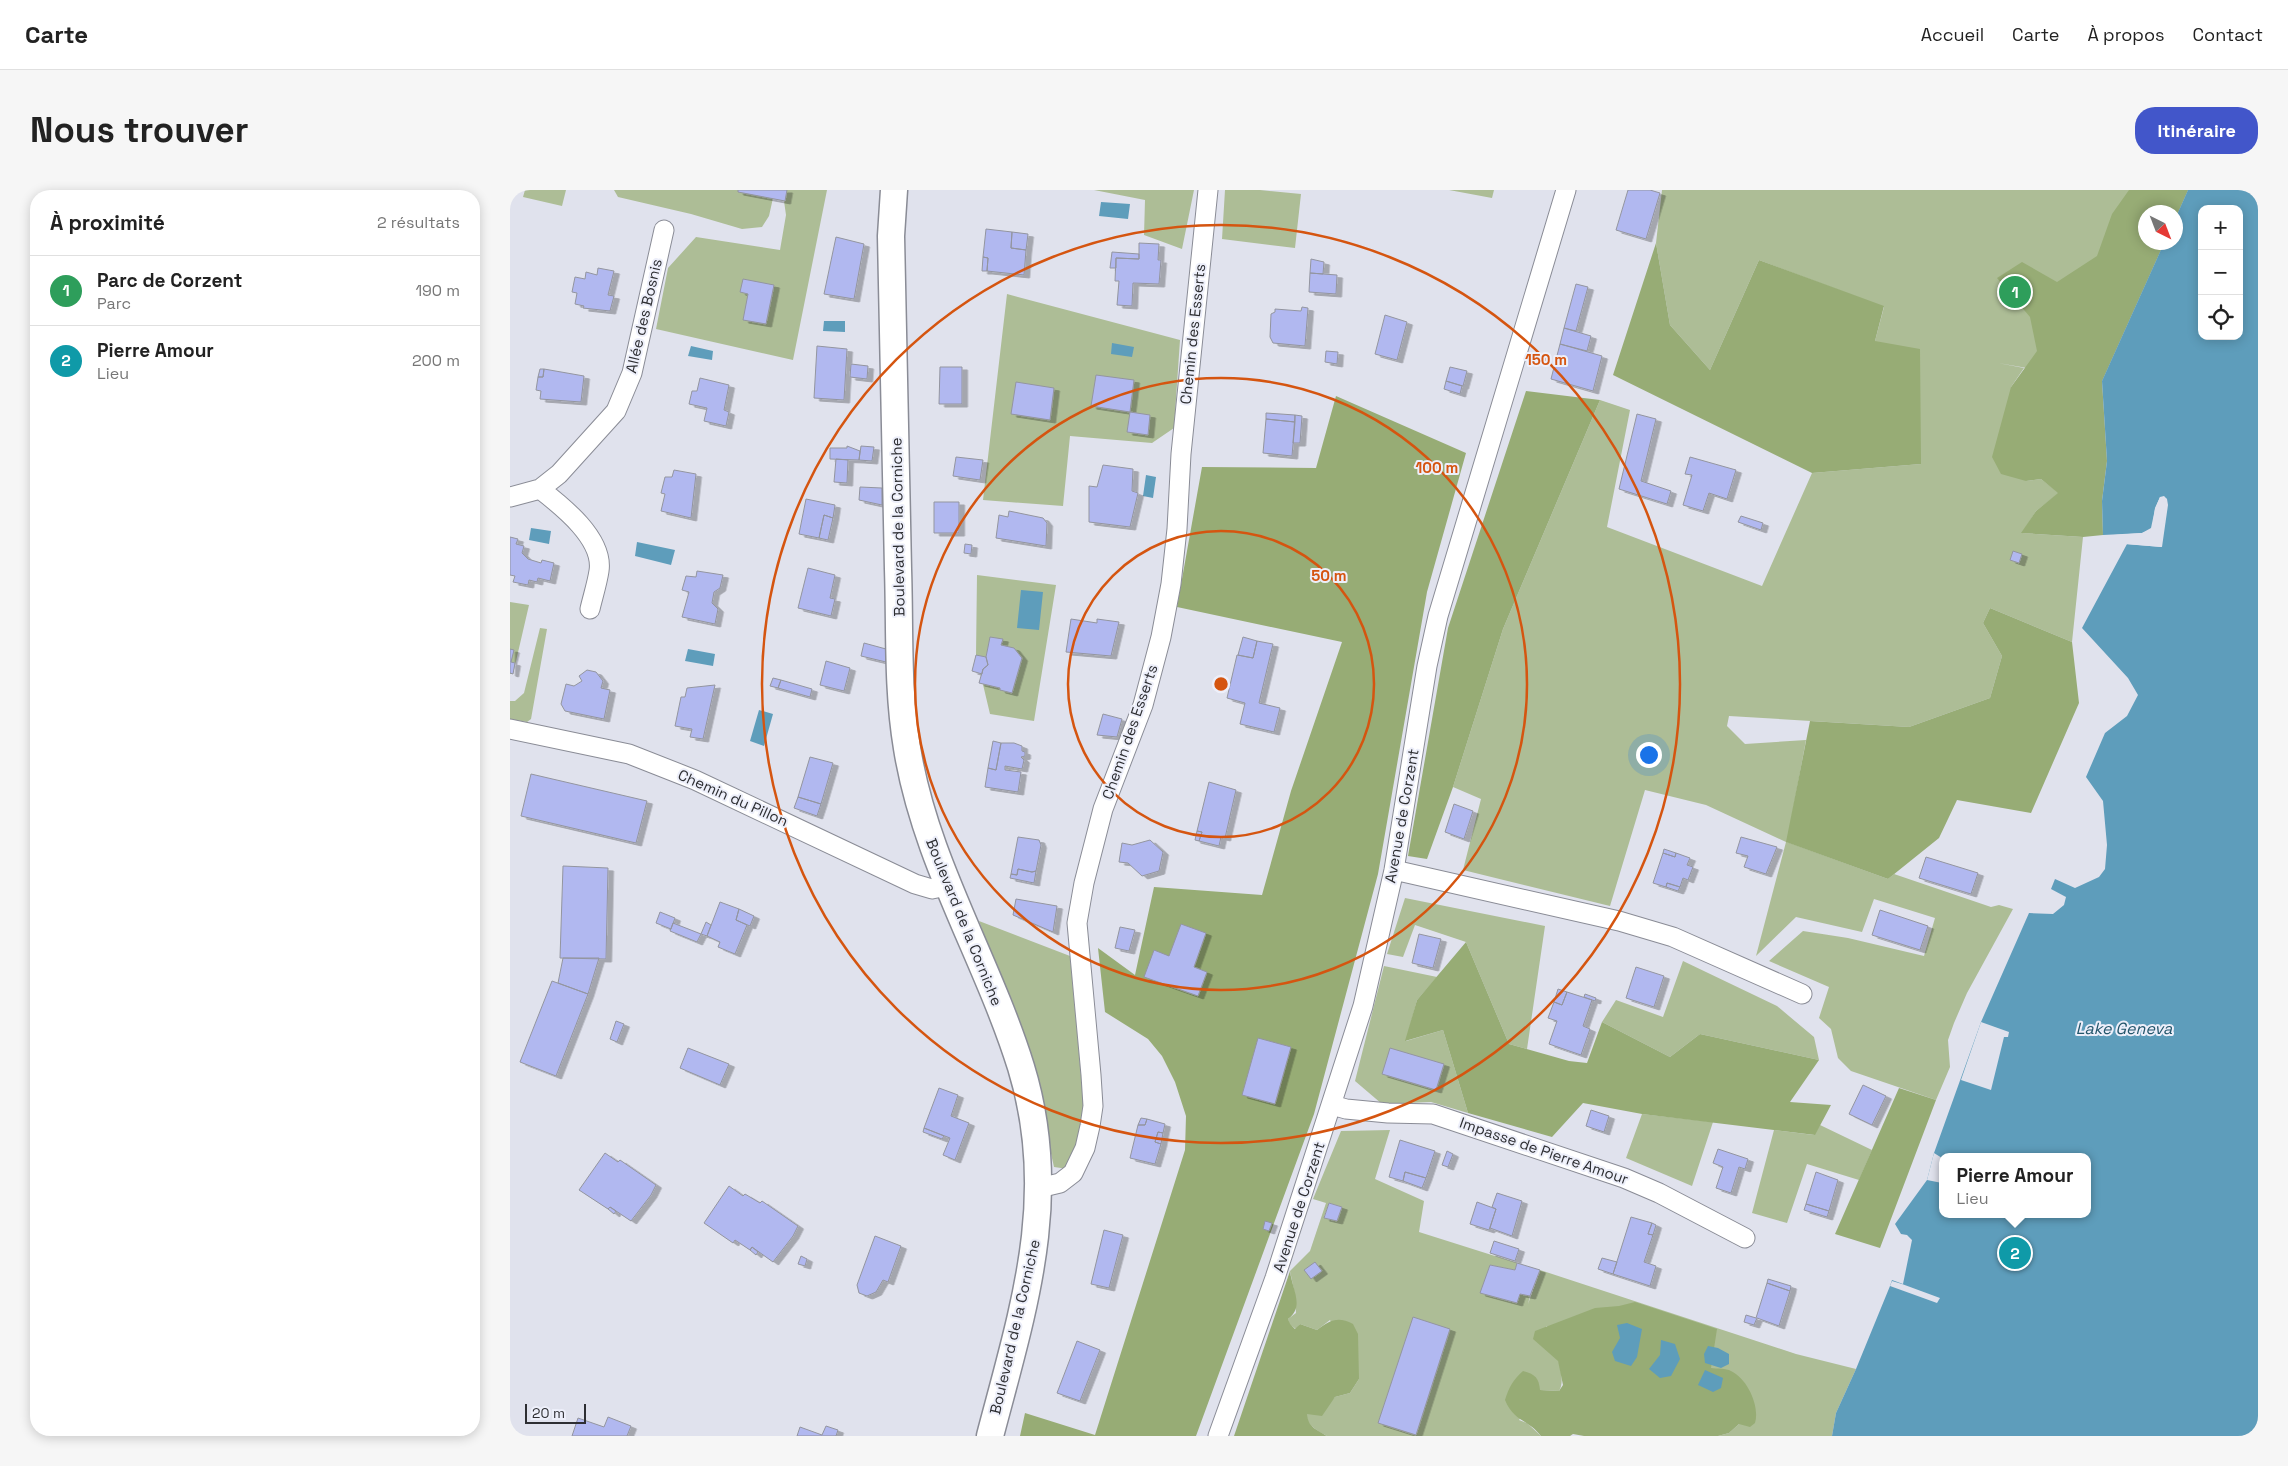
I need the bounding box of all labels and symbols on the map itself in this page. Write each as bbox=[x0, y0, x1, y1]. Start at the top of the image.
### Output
north arrow bbox=[2138, 205, 2183, 250]
street label: Allée des Bosnis bbox=[621, 257, 666, 375]
street label: Chemin des Esserts bbox=[1176, 263, 1209, 405]
pin: 1 bbox=[1999, 273, 2031, 311]
text: 150 m bbox=[1525, 350, 1567, 369]
street label: Boulevard de la Corniche bbox=[886, 437, 909, 617]
text: 100 m bbox=[1416, 458, 1458, 477]
text: 50 m bbox=[1311, 566, 1347, 585]
street label: Chemin des Esserts bbox=[1098, 662, 1162, 802]
centre of rings bbox=[1212, 675, 1230, 693]
your location bbox=[1636, 742, 1662, 768]
street label: Avenue de Corzent bbox=[1380, 747, 1423, 885]
street label: Chemin du Pillon bbox=[675, 765, 791, 830]
street label: Boulevard de la Corniche bbox=[922, 835, 1007, 1008]
water label: Lake Geneva bbox=[2076, 1018, 2173, 1039]
street label: Impasse de Pierre Amour bbox=[1457, 1113, 1631, 1188]
street label: Avenue de Corzent bbox=[1268, 1139, 1329, 1274]
pin: 2 bbox=[1999, 1234, 2031, 1272]
street label: Boulevard de la Corniche bbox=[985, 1237, 1044, 1416]
scale bar bbox=[525, 1401, 586, 1424]

